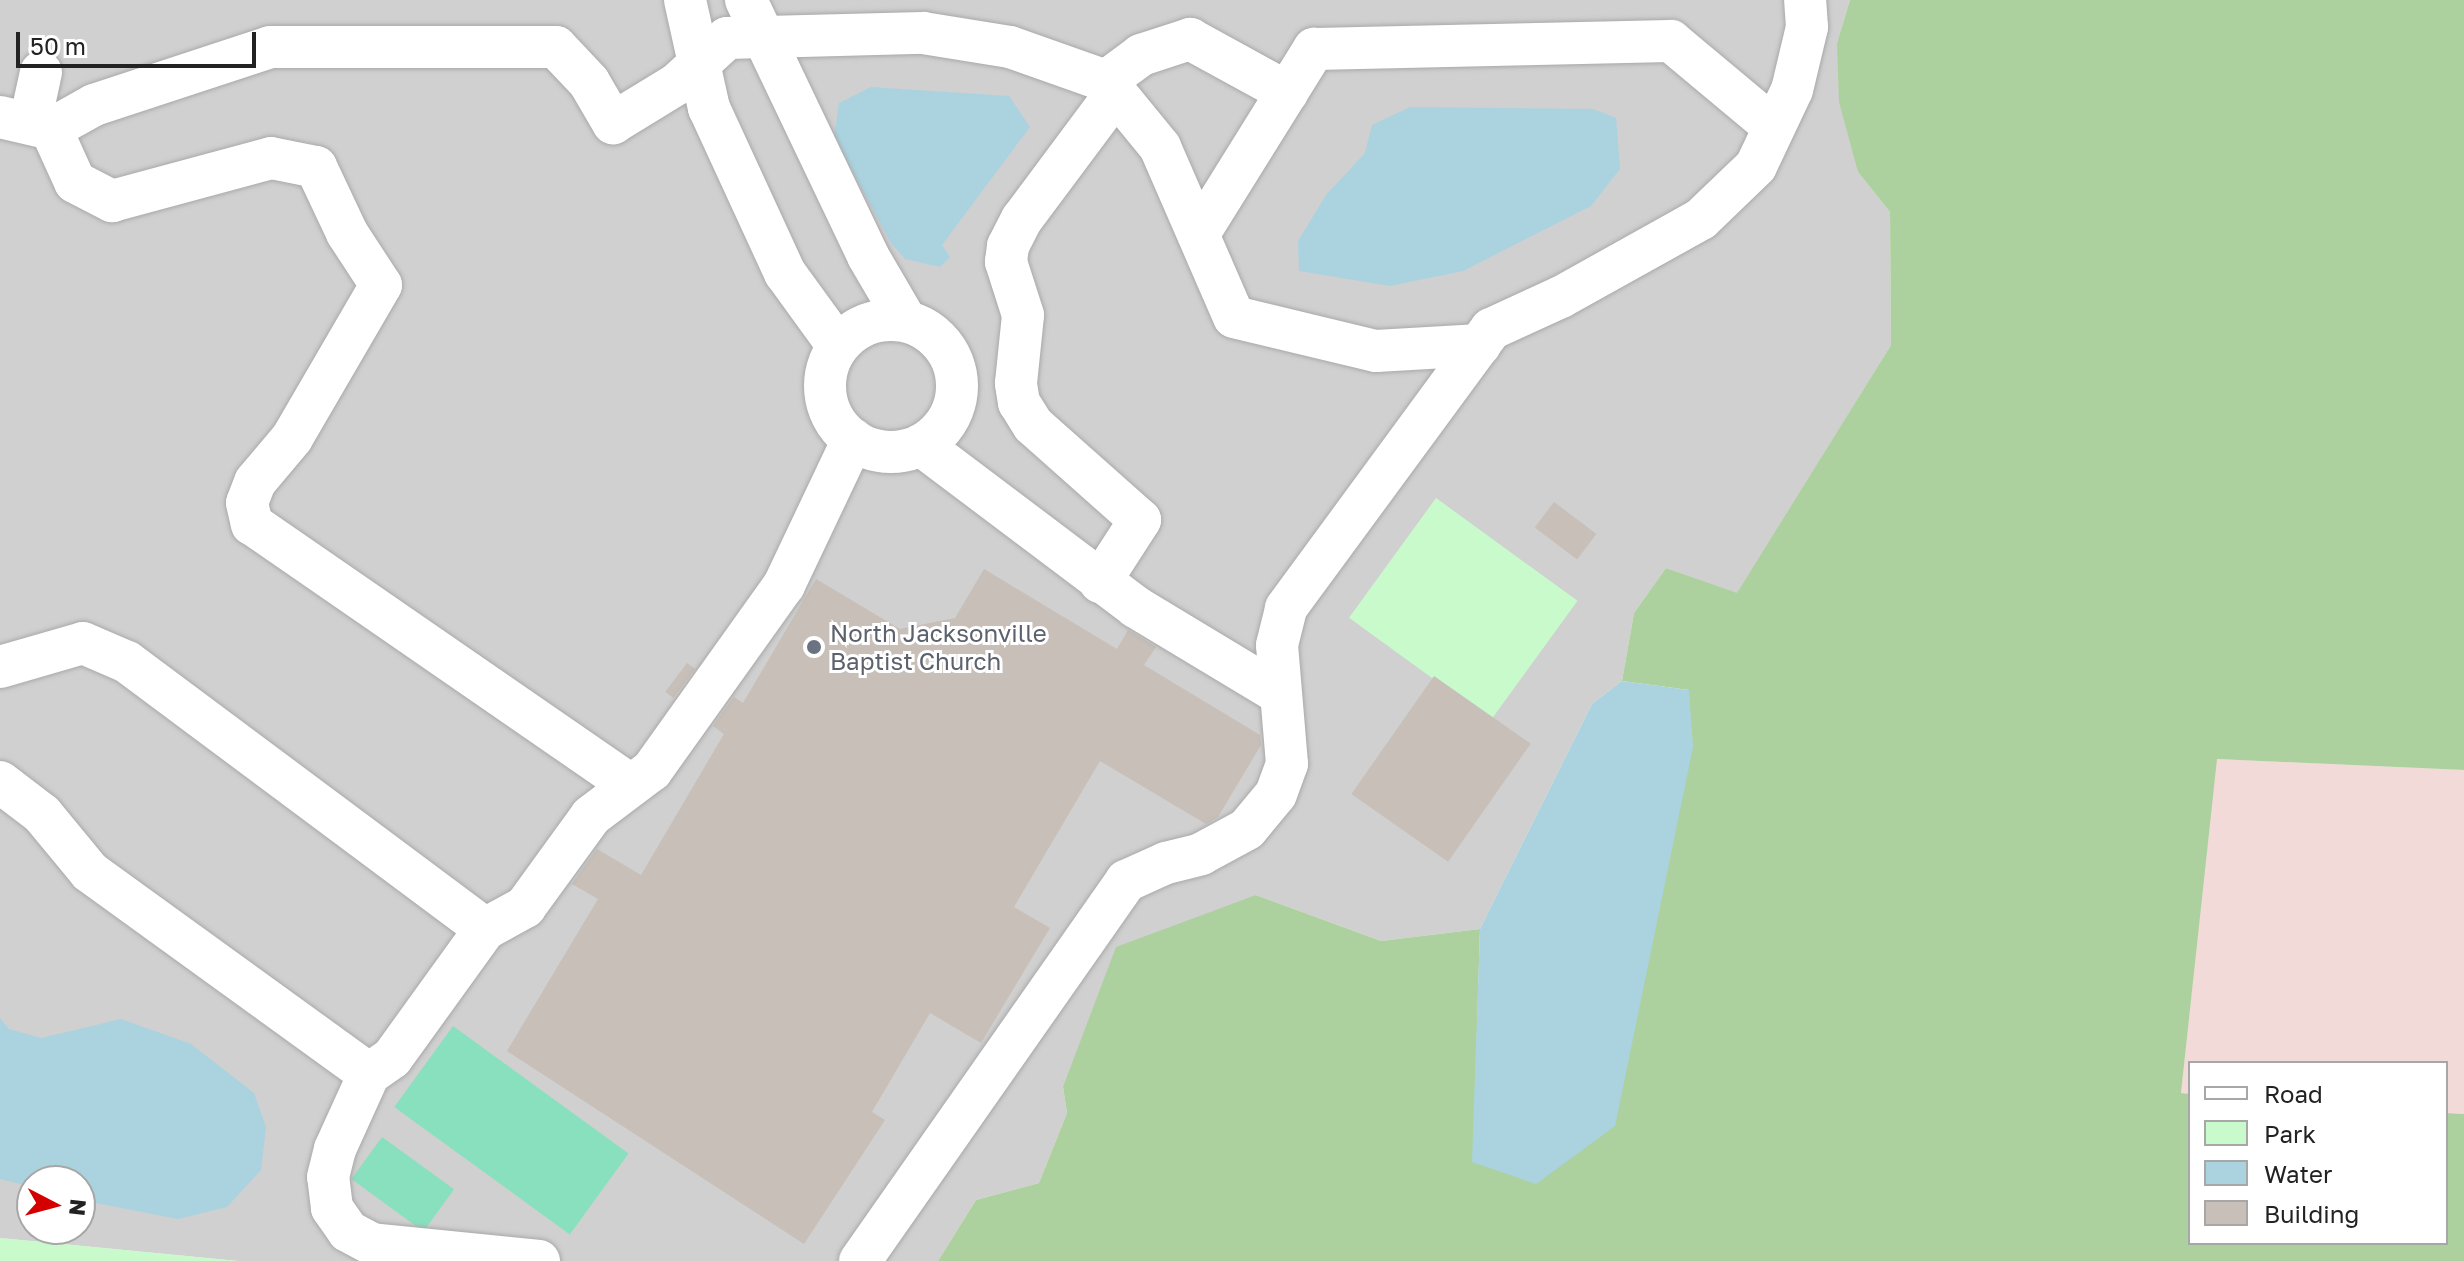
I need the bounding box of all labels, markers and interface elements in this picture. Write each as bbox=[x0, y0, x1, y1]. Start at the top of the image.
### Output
scale bar bbox=[20, 16, 260, 66]
text: 50 m bbox=[30, 31, 86, 60]
place label: North Jacksonville Baptist Church bbox=[830, 619, 1047, 675]
marker: North Jacksonville Baptist Church bbox=[805, 638, 823, 656]
legend bbox=[2188, 1061, 2448, 1245]
text: Road bbox=[2264, 1079, 2323, 1108]
text: Park bbox=[2264, 1119, 2316, 1148]
text: Water bbox=[2264, 1159, 2332, 1188]
north arrow bbox=[16, 1165, 96, 1245]
text: N bbox=[64, 1198, 93, 1217]
text: Building bbox=[2264, 1199, 2359, 1228]

